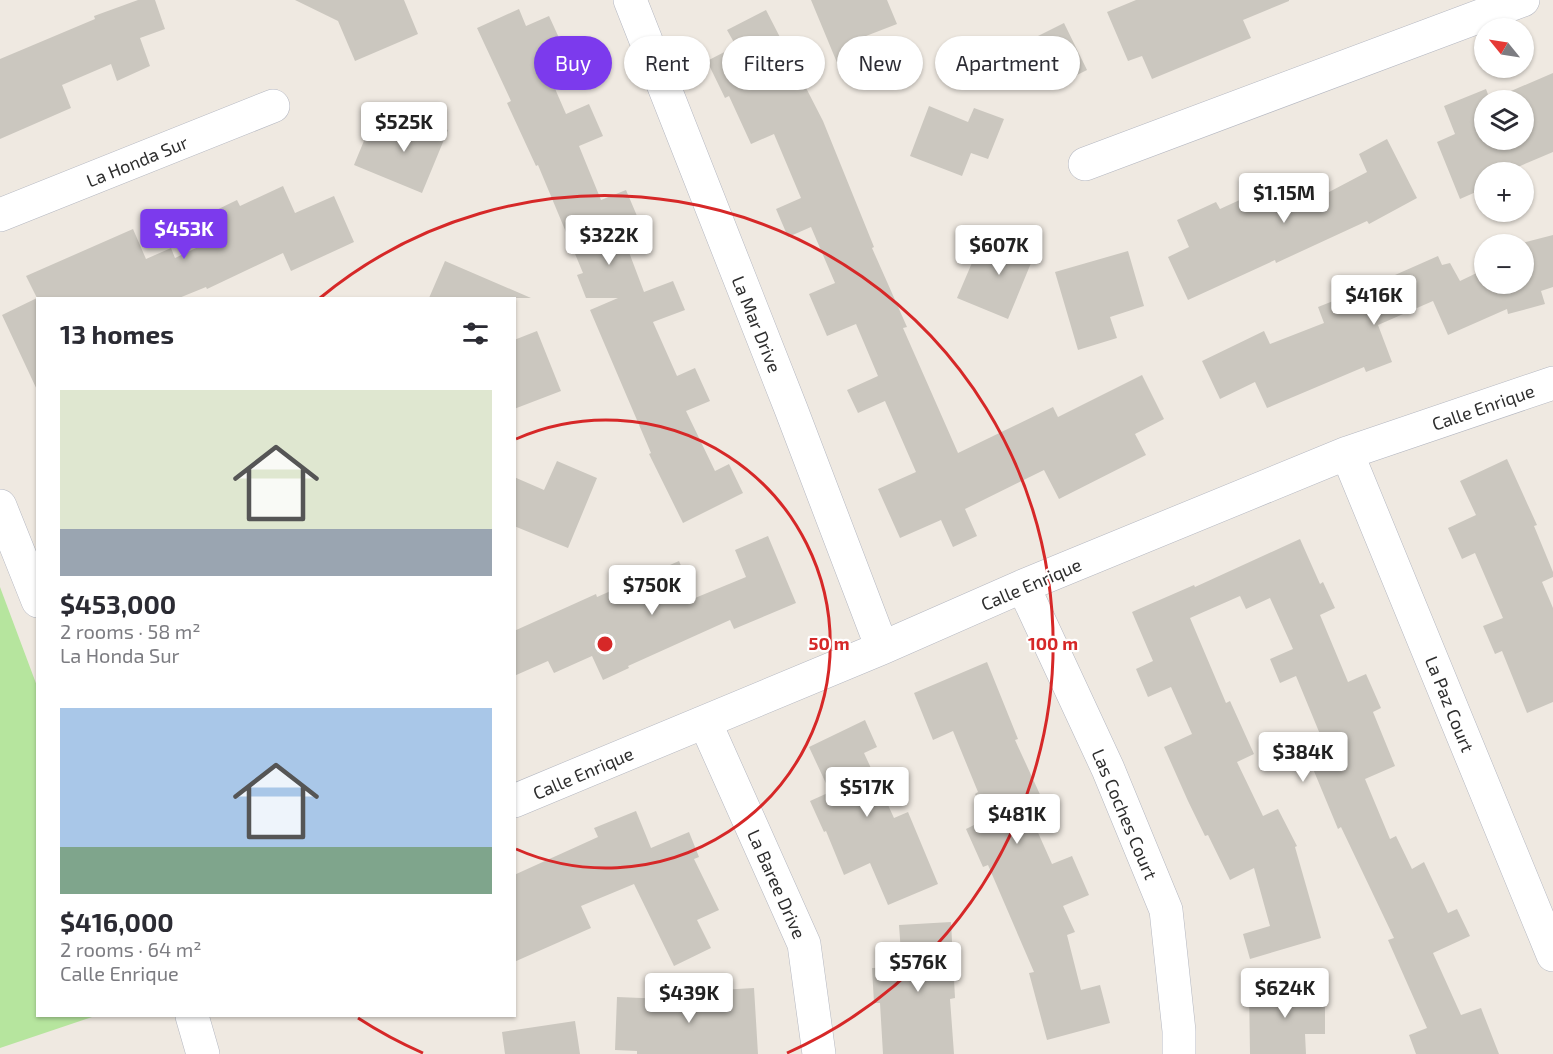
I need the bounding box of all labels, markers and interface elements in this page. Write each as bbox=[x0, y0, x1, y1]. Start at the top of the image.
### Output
north arrow bbox=[1474, 18, 1534, 78]
map controls bbox=[1474, 18, 1534, 294]
chip: Buy bbox=[534, 36, 612, 90]
chip: Rent bbox=[624, 36, 710, 90]
chip: Filters bbox=[722, 36, 825, 90]
chip: New bbox=[837, 36, 923, 90]
chip: Apartment bbox=[935, 36, 1080, 90]
button: layers bbox=[1474, 90, 1534, 150]
pin: $525K bbox=[362, 102, 446, 153]
text: $525K bbox=[375, 109, 433, 133]
street label: La Honda Sur bbox=[83, 131, 191, 191]
button: + bbox=[1474, 162, 1534, 222]
pin: $1.15M bbox=[1235, 173, 1333, 224]
text: $1.15M bbox=[1253, 180, 1315, 204]
pin: $453K bbox=[142, 209, 226, 260]
pin: $322K bbox=[567, 215, 651, 266]
text: $453K bbox=[154, 216, 214, 240]
text: $322K bbox=[580, 222, 638, 246]
pin: $607K bbox=[957, 225, 1041, 276]
text: $607K bbox=[969, 232, 1029, 256]
button: − bbox=[1474, 234, 1534, 294]
street label: La Mar Drive bbox=[728, 272, 786, 376]
pin: $416K bbox=[1332, 275, 1416, 326]
text: $416K bbox=[1345, 282, 1403, 306]
icon: filters bbox=[459, 317, 492, 350]
text: 13 homes bbox=[60, 318, 174, 349]
street label: Calle Enrique bbox=[1429, 379, 1537, 435]
icon: home bbox=[222, 429, 330, 537]
street label: Calle Enrique bbox=[977, 553, 1085, 615]
pin: $750K bbox=[610, 565, 694, 616]
text: $750K bbox=[623, 572, 681, 596]
text: $453,000 bbox=[60, 588, 176, 619]
text: 2 rooms · 58 m² bbox=[60, 619, 201, 643]
text: 50 m bbox=[808, 632, 850, 654]
text: 100 m bbox=[1028, 632, 1078, 654]
centre of rings bbox=[595, 634, 615, 654]
text: La Honda Sur bbox=[60, 643, 180, 667]
street label: La Paz Court bbox=[1421, 653, 1479, 755]
pin: $384K bbox=[1261, 732, 1345, 783]
text: $384K bbox=[1273, 739, 1333, 763]
street label: Calle Enrique bbox=[529, 742, 637, 804]
street label: Las Coches Court bbox=[1088, 745, 1162, 883]
icon: home bbox=[222, 747, 330, 855]
pin: $517K bbox=[825, 767, 909, 818]
text: $517K bbox=[840, 774, 894, 798]
pin: $481K bbox=[975, 794, 1059, 845]
text: $481K bbox=[988, 801, 1046, 825]
street label: La Baree Drive bbox=[743, 826, 811, 942]
text: $416,000 bbox=[60, 906, 174, 937]
text: 2 rooms · 64 m² bbox=[60, 937, 202, 961]
pin: $576K bbox=[876, 942, 960, 993]
text: $576K bbox=[889, 949, 947, 973]
text: Calle Enrique bbox=[60, 961, 179, 985]
pin: $624K bbox=[1243, 968, 1327, 1019]
pin: $439K bbox=[647, 973, 731, 1024]
text: $624K bbox=[1255, 975, 1315, 999]
text: $439K bbox=[659, 980, 719, 1004]

